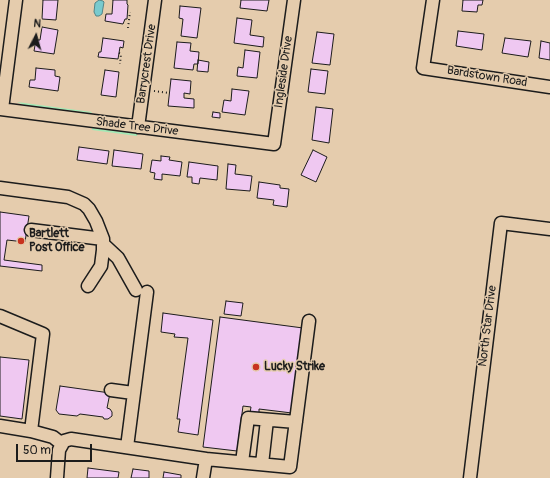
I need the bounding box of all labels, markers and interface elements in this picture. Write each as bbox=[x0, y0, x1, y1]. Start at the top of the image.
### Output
north arrow bbox=[16, 16, 56, 56]
text: N bbox=[33, 17, 42, 30]
street label: Barrycrest Drive bbox=[134, 23, 160, 105]
street label: Ingleside Drive bbox=[272, 35, 296, 109]
street label: Bardstown Road bbox=[446, 64, 528, 90]
street label: Shade Tree Drive bbox=[95, 115, 179, 139]
place label: Bartlett Post Office bbox=[29, 227, 84, 255]
marker: Bartlett Post Office bbox=[16, 236, 26, 246]
street label: North Star Drive bbox=[476, 285, 500, 367]
place label: Lucky Strike bbox=[264, 360, 325, 374]
marker: Lucky Strike bbox=[251, 362, 261, 372]
scale bar bbox=[18, 436, 94, 462]
text: 50 m bbox=[23, 443, 51, 458]

